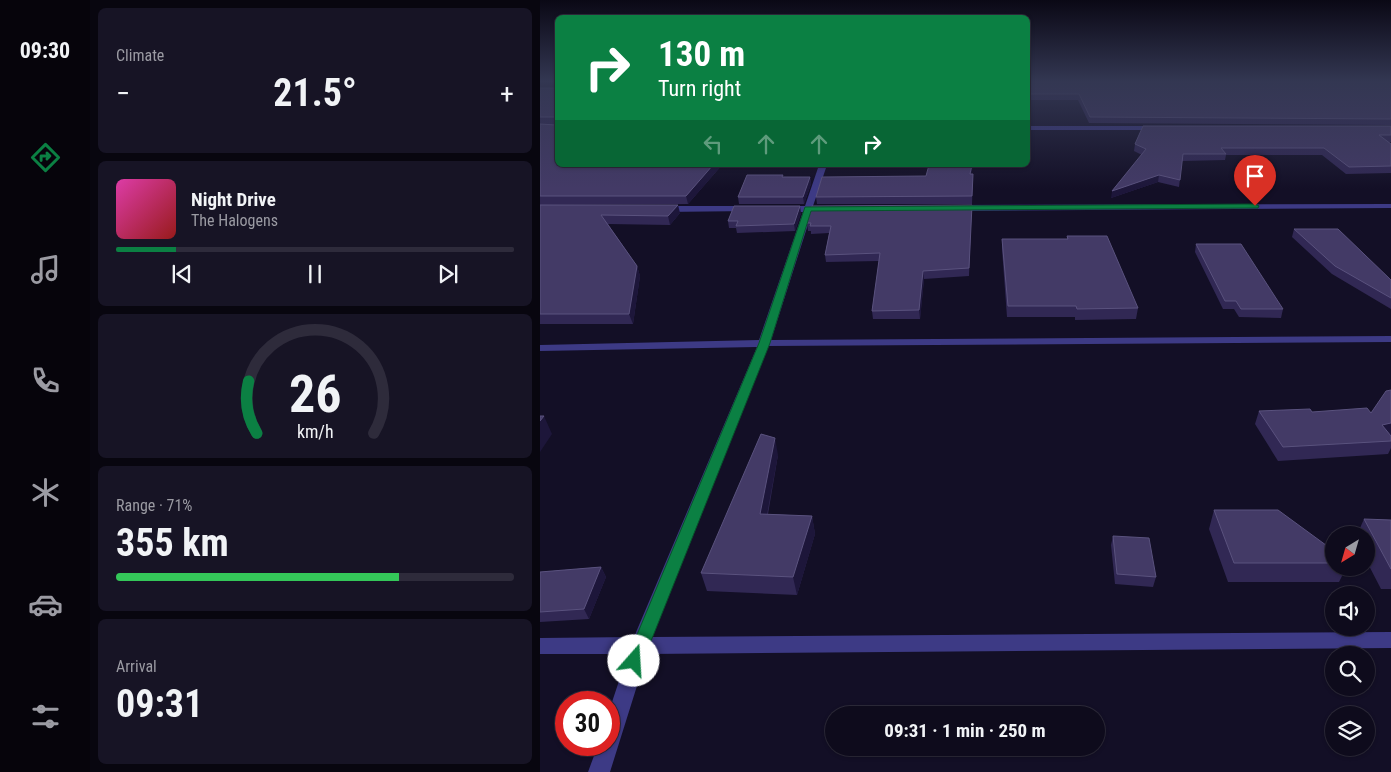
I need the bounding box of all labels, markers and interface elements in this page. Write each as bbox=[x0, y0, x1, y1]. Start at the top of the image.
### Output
text: 130 m bbox=[658, 34, 745, 75]
icon: right bbox=[575, 35, 640, 100]
text: 09:30 bbox=[20, 38, 70, 63]
text: Climate bbox=[116, 46, 164, 65]
text: 21.5° bbox=[273, 71, 357, 115]
text: Turn right bbox=[658, 76, 741, 101]
text: − bbox=[116, 77, 130, 110]
text: + bbox=[500, 77, 514, 110]
icon: left bbox=[699, 130, 727, 158]
icon: ahead bbox=[752, 130, 780, 158]
icon: ahead bbox=[805, 130, 833, 158]
icon: right bbox=[858, 130, 886, 158]
icon: directions bbox=[28, 140, 63, 175]
pin bbox=[1234, 155, 1276, 206]
icon: arrive bbox=[1241, 162, 1269, 190]
text: Night Drive bbox=[191, 188, 276, 211]
text: The Halogens bbox=[191, 211, 278, 230]
icon: music bbox=[28, 252, 63, 287]
icon: previous bbox=[168, 260, 196, 288]
icon: pause bbox=[301, 260, 329, 288]
icon: next bbox=[434, 260, 462, 288]
icon: phone bbox=[28, 363, 63, 398]
text: 26 bbox=[289, 364, 341, 425]
text: km/h bbox=[297, 421, 333, 442]
icon: climate bbox=[28, 475, 63, 510]
text: Range · 71% bbox=[116, 496, 192, 515]
text: 355 km bbox=[116, 521, 229, 565]
north arrow bbox=[1325, 526, 1375, 576]
map controls bbox=[1325, 526, 1375, 756]
button: sound bbox=[1325, 586, 1375, 636]
icon: car bbox=[28, 587, 63, 622]
position arrow bbox=[607, 634, 659, 686]
button: search bbox=[1325, 646, 1375, 696]
text: Arrival bbox=[116, 657, 157, 676]
text: 09:31 bbox=[116, 682, 203, 726]
speed limit sign: 30 bbox=[555, 691, 620, 756]
icon: filters bbox=[28, 699, 63, 734]
button: layers bbox=[1325, 706, 1375, 756]
text: 09:31 · 1 min · 250 m bbox=[884, 719, 1046, 742]

